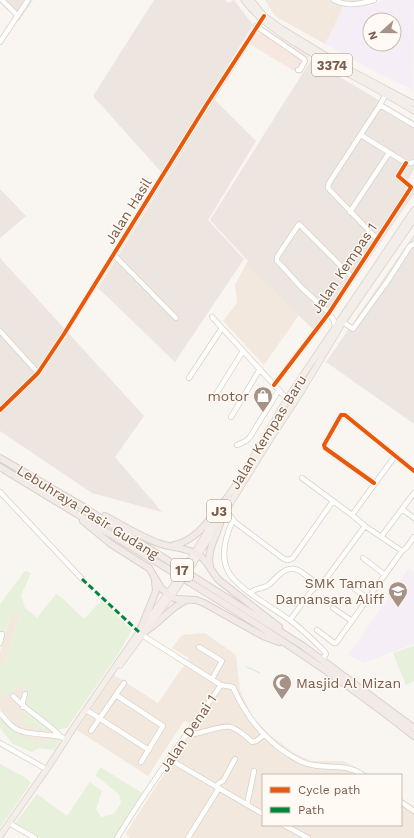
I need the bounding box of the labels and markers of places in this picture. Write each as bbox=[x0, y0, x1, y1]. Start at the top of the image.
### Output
shop icon: motor bbox=[252, 385, 274, 413]
place label: motor bbox=[207, 388, 249, 404]
place label: SMK Taman Damansara Aliff bbox=[275, 575, 384, 607]
school or university icon: SMK Taman Damansara Aliff bbox=[387, 580, 409, 608]
mosque icon: Masjid Al Mizan bbox=[271, 672, 293, 700]
place label: Masjid Al Mizan bbox=[296, 675, 401, 691]

